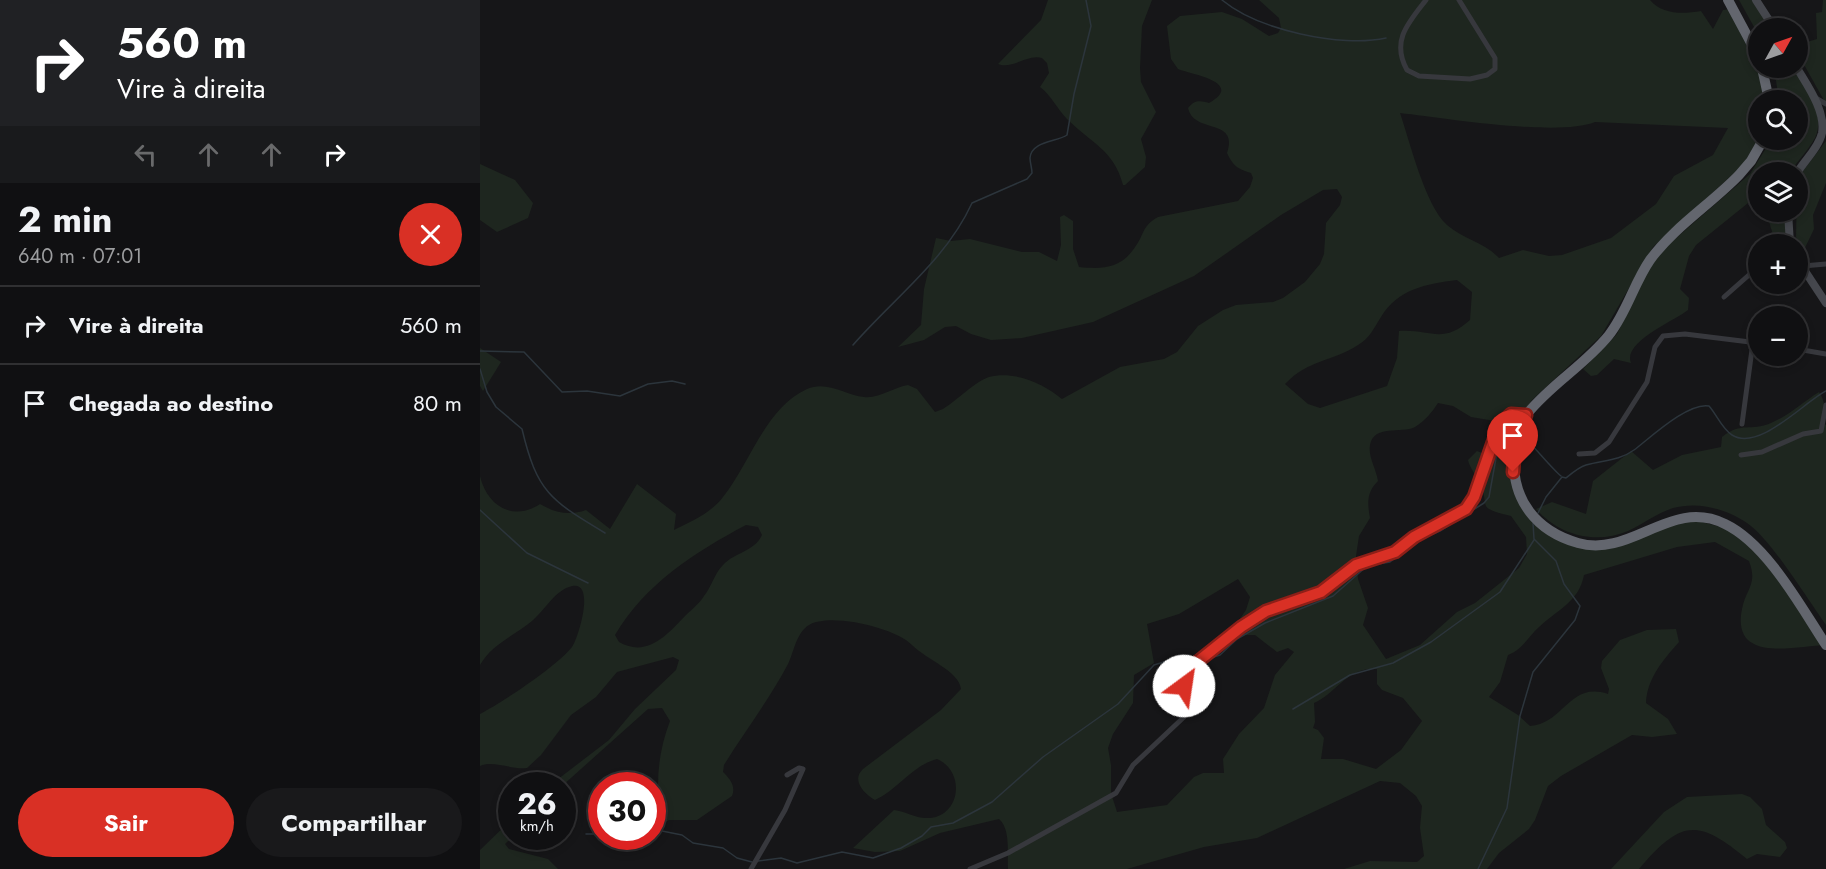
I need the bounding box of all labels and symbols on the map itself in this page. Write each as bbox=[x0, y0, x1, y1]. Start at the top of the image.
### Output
north arrow bbox=[1748, 18, 1808, 78]
pin bbox=[1487, 410, 1538, 472]
position arrow bbox=[1152, 654, 1216, 718]
speed limit sign: 30 bbox=[588, 772, 666, 850]

